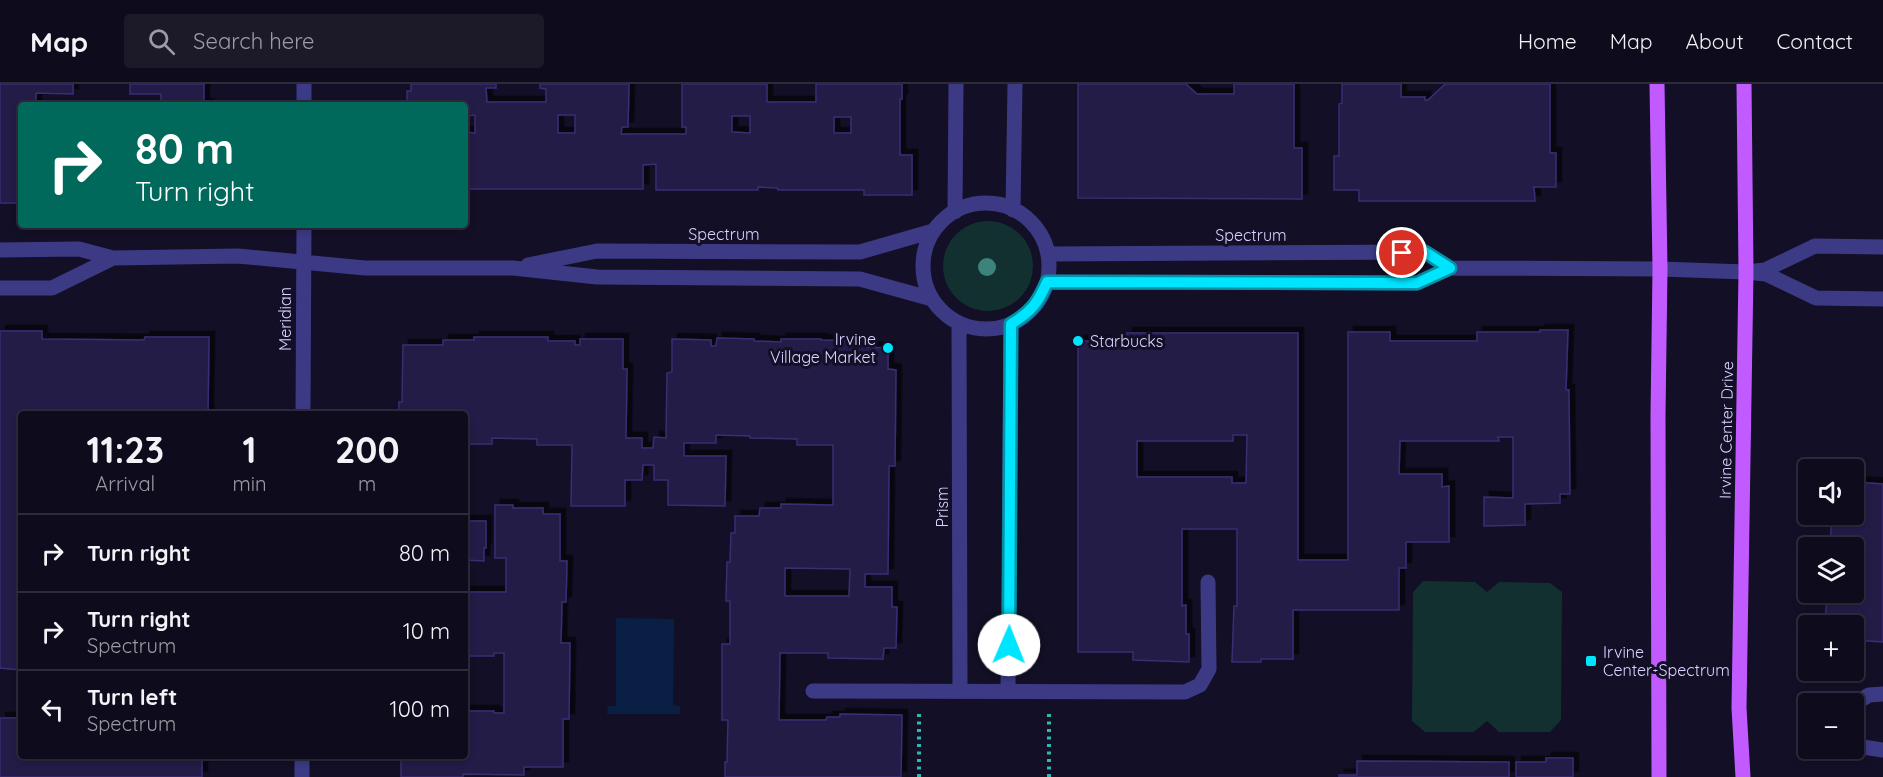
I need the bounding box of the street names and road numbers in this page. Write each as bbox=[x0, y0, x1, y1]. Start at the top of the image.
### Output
street label: Spectrum bbox=[688, 224, 760, 244]
street label: Spectrum bbox=[1215, 225, 1287, 245]
street label: Meridian bbox=[275, 287, 295, 351]
street label: Irvine Center Drive bbox=[1715, 361, 1737, 499]
street label: Prism bbox=[932, 486, 952, 528]

